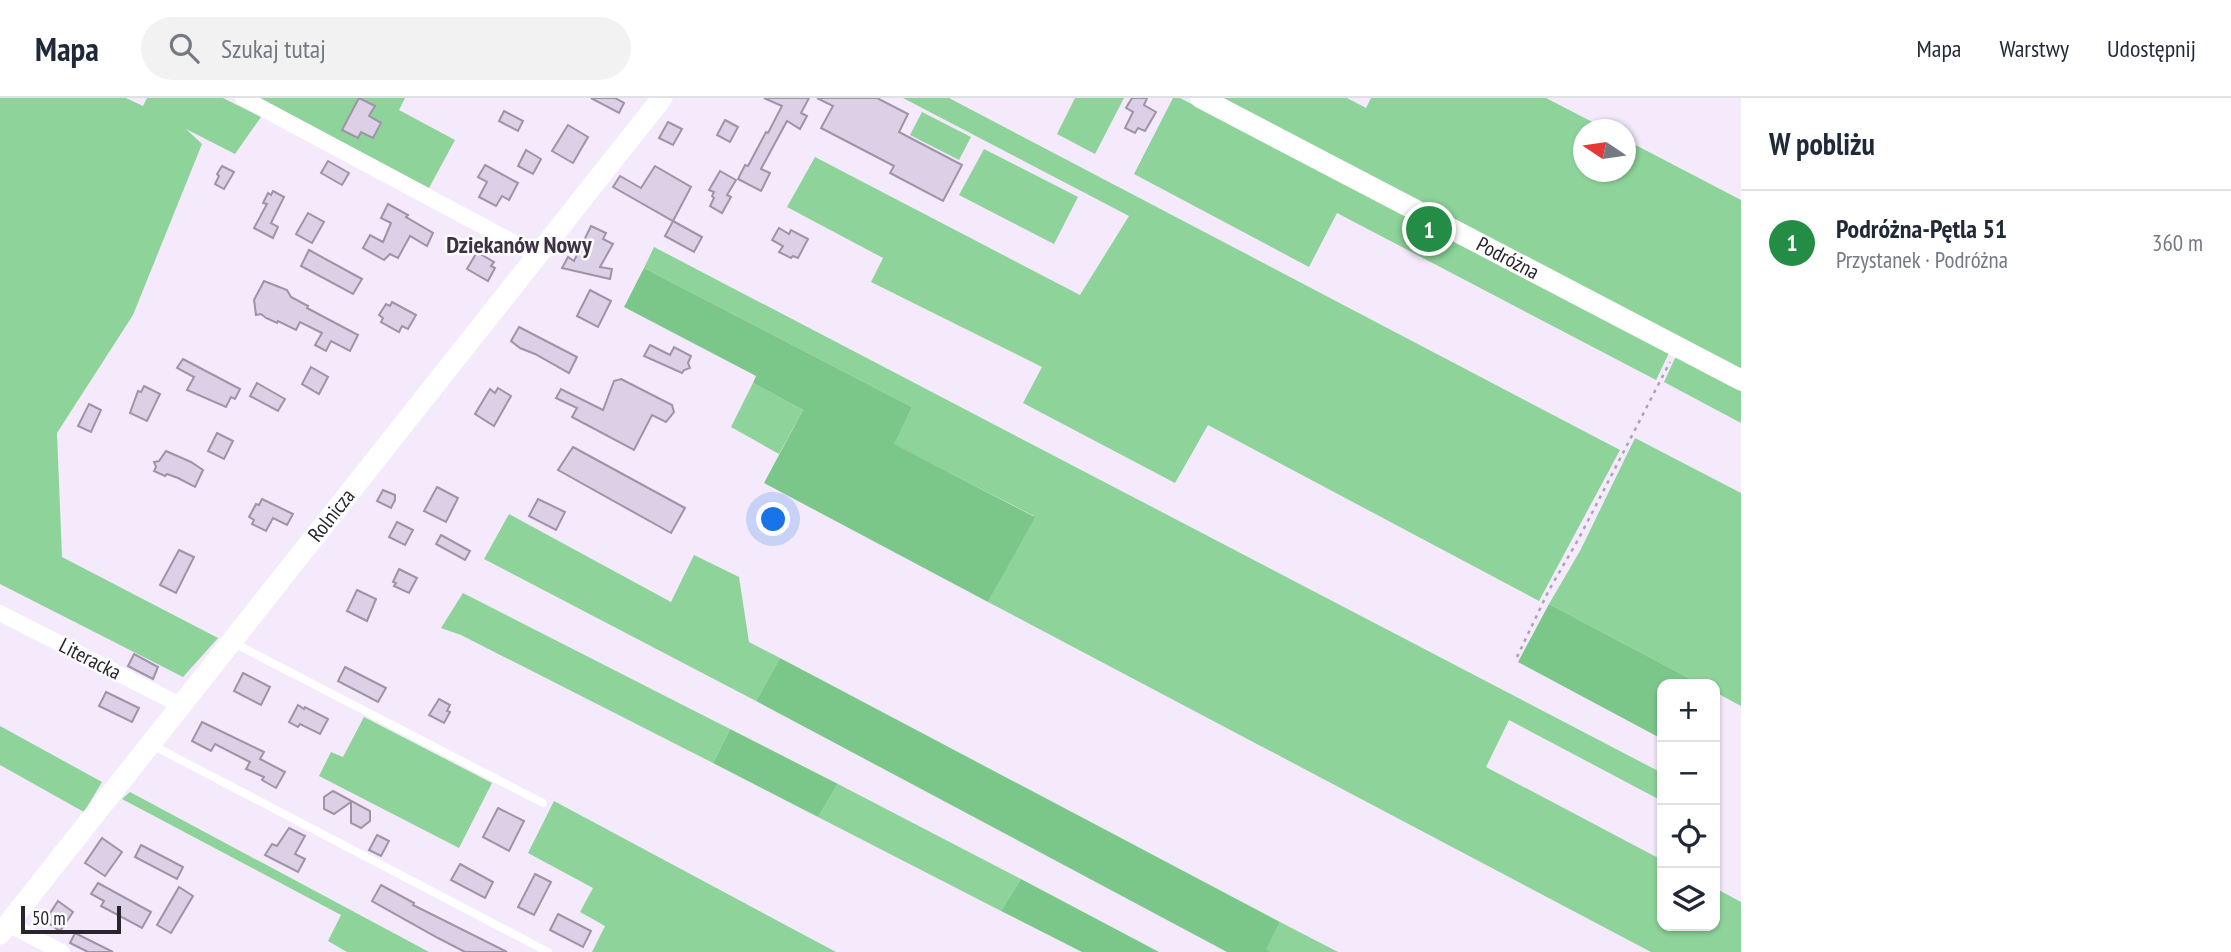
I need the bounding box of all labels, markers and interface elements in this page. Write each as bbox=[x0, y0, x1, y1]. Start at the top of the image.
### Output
search box bbox=[141, 17, 631, 80]
text: Mapa bbox=[35, 27, 99, 70]
icon: search bbox=[165, 29, 203, 67]
text: Szukaj tutaj bbox=[221, 32, 326, 65]
text: Mapa bbox=[1917, 33, 1961, 64]
text: Warstwy bbox=[1999, 33, 2069, 64]
text: Udostępnij bbox=[2107, 33, 2196, 64]
north arrow bbox=[1573, 119, 1636, 182]
text: W pobliżu bbox=[1769, 124, 1875, 163]
pin: 1 bbox=[1406, 203, 1452, 255]
text: Podróżna-Pętla 51 bbox=[1836, 212, 2007, 245]
text: 1 bbox=[1787, 228, 1798, 257]
text: 360 m bbox=[2152, 228, 2203, 257]
district label: Dziekanów Nowy bbox=[446, 229, 592, 260]
street label: Podróżna bbox=[1472, 230, 1544, 285]
text: Przystanek · Podróżna bbox=[1836, 245, 2008, 274]
street label: Rolnicza bbox=[302, 483, 360, 547]
your location bbox=[756, 502, 790, 536]
street label: Literacka bbox=[55, 632, 126, 686]
map controls bbox=[1657, 679, 1720, 931]
button: + bbox=[1657, 679, 1720, 742]
button: − bbox=[1657, 742, 1720, 805]
button: locate bbox=[1657, 805, 1720, 868]
button: layers bbox=[1657, 868, 1720, 931]
scale bar bbox=[21, 903, 121, 935]
text: 50 m bbox=[32, 906, 66, 930]

